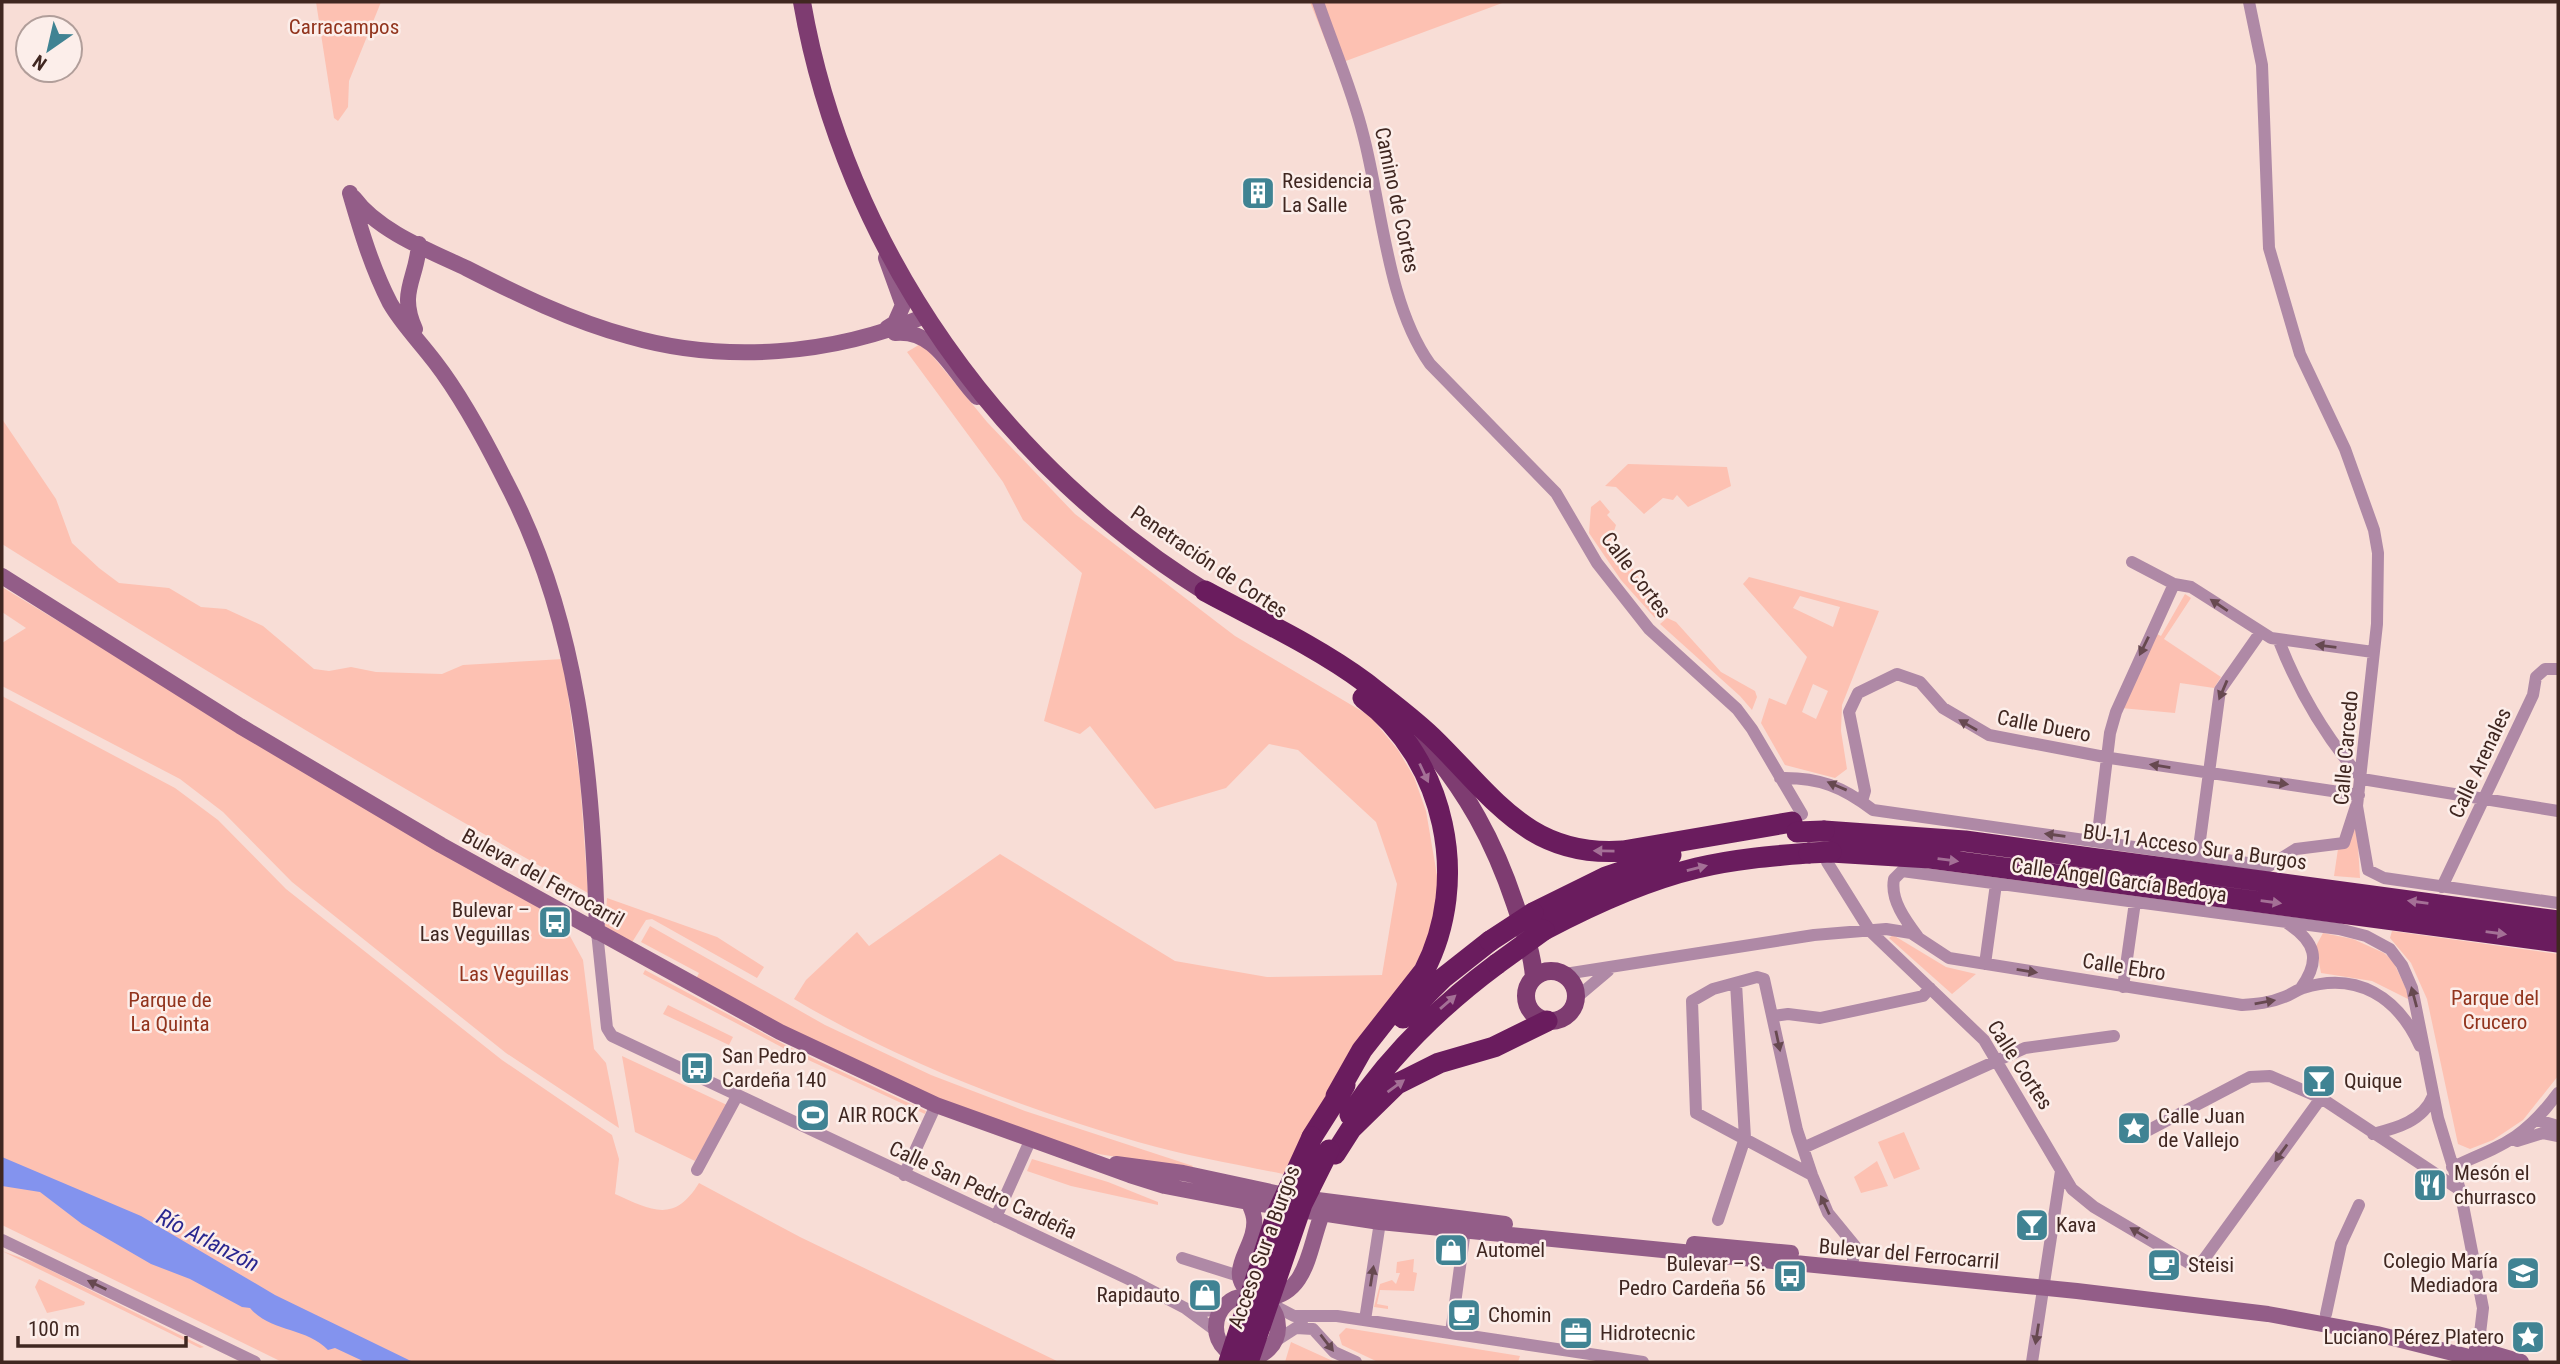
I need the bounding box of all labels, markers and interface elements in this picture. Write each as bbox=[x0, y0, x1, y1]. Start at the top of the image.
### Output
north arrow bbox=[14, 14, 84, 84]
park label: Carracampos bbox=[289, 15, 399, 39]
text: N bbox=[29, 50, 51, 75]
street label: Camino de Cortes bbox=[1370, 125, 1424, 275]
place label: Residencia La Salle bbox=[1282, 169, 1372, 217]
building icon: Residencia La Salle bbox=[1239, 174, 1277, 212]
street label: Penetración de Cortes bbox=[1126, 501, 1292, 623]
street label: Calle Cortes bbox=[1596, 527, 1676, 623]
one-way arrow bbox=[2209, 599, 2228, 612]
one-way arrow bbox=[2138, 636, 2150, 656]
one-way arrow bbox=[2315, 641, 2337, 652]
one-way arrow bbox=[2217, 680, 2229, 700]
street label: Calle Carcedo bbox=[2329, 690, 2363, 806]
street label: Calle Arenales bbox=[2444, 704, 2516, 822]
street label: Calle Duero bbox=[1995, 705, 2093, 747]
one-way arrow bbox=[1959, 719, 1978, 731]
one-way arrow bbox=[2149, 760, 2171, 771]
one-way arrow bbox=[1419, 763, 1430, 783]
one-way arrow bbox=[2267, 778, 2289, 789]
one-way arrow bbox=[1826, 780, 1847, 791]
street label: BU-11 Acceso Sur a Burgos bbox=[2082, 819, 2308, 875]
street label: Bulevar del Ferrocarril bbox=[458, 824, 628, 932]
one-way arrow bbox=[2044, 829, 2066, 840]
one-way arrow bbox=[1592, 845, 1614, 857]
street label: Calle Ángel García Bedoya bbox=[2010, 853, 2228, 907]
one-way arrow bbox=[1937, 854, 1959, 865]
one-way arrow bbox=[1687, 862, 1709, 873]
one-way arrow bbox=[2260, 897, 2282, 908]
one-way arrow bbox=[2407, 897, 2429, 908]
place label: Bulevar – Las Veguillas bbox=[420, 898, 530, 946]
bus stop icon: Bulevar – Las Veguillas bbox=[536, 903, 574, 941]
one-way arrow bbox=[2486, 928, 2508, 939]
street label: Calle Ebro bbox=[2081, 949, 2167, 985]
park label: Las Veguillas bbox=[459, 962, 569, 986]
one-way arrow bbox=[2017, 966, 2039, 977]
one-way arrow bbox=[2409, 986, 2419, 1007]
park label: Parque del Crucero bbox=[2451, 986, 2539, 1034]
park label: Parque de La Quinta bbox=[128, 988, 212, 1036]
one-way arrow bbox=[1439, 994, 1457, 1010]
one-way arrow bbox=[2254, 996, 2276, 1007]
street label: Calle Cortes bbox=[1982, 1016, 2058, 1114]
one-way arrow bbox=[1773, 1030, 1784, 1052]
place label: San Pedro Cardeña 140 bbox=[722, 1044, 827, 1092]
bus stop icon: San Pedro Cardeña 140 bbox=[678, 1049, 716, 1087]
bar icon: Quique bbox=[2300, 1062, 2338, 1100]
place label: Quique bbox=[2344, 1069, 2402, 1093]
one-way arrow bbox=[1387, 1079, 1405, 1093]
sports icon: AIR ROCK bbox=[794, 1096, 832, 1134]
place label: AIR ROCK bbox=[838, 1103, 919, 1127]
place label: Calle Juan de Vallejo bbox=[2158, 1104, 2245, 1152]
place icon: Calle Juan de Vallejo bbox=[2115, 1109, 2153, 1147]
street label: Calle San Pedro Cardeña bbox=[885, 1136, 1081, 1244]
one-way arrow bbox=[2274, 1144, 2288, 1162]
place label: Mesón el churrasco bbox=[2454, 1161, 2536, 1209]
street label: Acceso Sur a Burgos bbox=[1223, 1162, 1305, 1332]
restaurant icon: Mesón el churrasco bbox=[2411, 1166, 2449, 1204]
one-way arrow bbox=[1819, 1195, 1831, 1215]
water label: Río Arlanzón bbox=[152, 1203, 264, 1278]
bar icon: Kava bbox=[2013, 1206, 2051, 1244]
place label: Kava bbox=[2056, 1213, 2096, 1237]
one-way arrow bbox=[2129, 1227, 2148, 1240]
shop icon: Automel bbox=[1432, 1231, 1470, 1269]
street label: Bulevar del Ferrocarril bbox=[1818, 1234, 2000, 1274]
place label: Automel bbox=[1476, 1238, 1545, 1262]
cafe icon: Steisi bbox=[2145, 1246, 2183, 1284]
place label: Colegio María Mediadora bbox=[2383, 1249, 2498, 1297]
place label: Bulevar – S. Pedro Cardeña 56 bbox=[1618, 1252, 1766, 1300]
place label: Steisi bbox=[2188, 1253, 2234, 1277]
school or university icon: Colegio María Mediadora bbox=[2504, 1254, 2542, 1292]
bus stop icon: Bulevar – S. Pedro Cardeña 56 bbox=[1771, 1257, 1809, 1295]
one-way arrow bbox=[1367, 1264, 1378, 1286]
shop icon: Rapidauto bbox=[1186, 1276, 1224, 1314]
one-way arrow bbox=[87, 1279, 107, 1291]
place label: Rapidauto bbox=[1096, 1283, 1180, 1307]
cafe icon: Chomin bbox=[1445, 1296, 1483, 1334]
place label: Chomin bbox=[1488, 1303, 1551, 1327]
scale bar bbox=[18, 1304, 186, 1348]
office icon: Hidrotecnic bbox=[1557, 1314, 1595, 1352]
text: 100 m bbox=[28, 1317, 80, 1341]
place icon: Luciano Pérez Platero bbox=[2509, 1318, 2547, 1356]
place label: Hidrotecnic bbox=[1600, 1321, 1695, 1345]
one-way arrow bbox=[2031, 1323, 2042, 1345]
place label: Luciano Pérez Platero bbox=[2323, 1325, 2504, 1349]
one-way arrow bbox=[1319, 1333, 1334, 1351]

